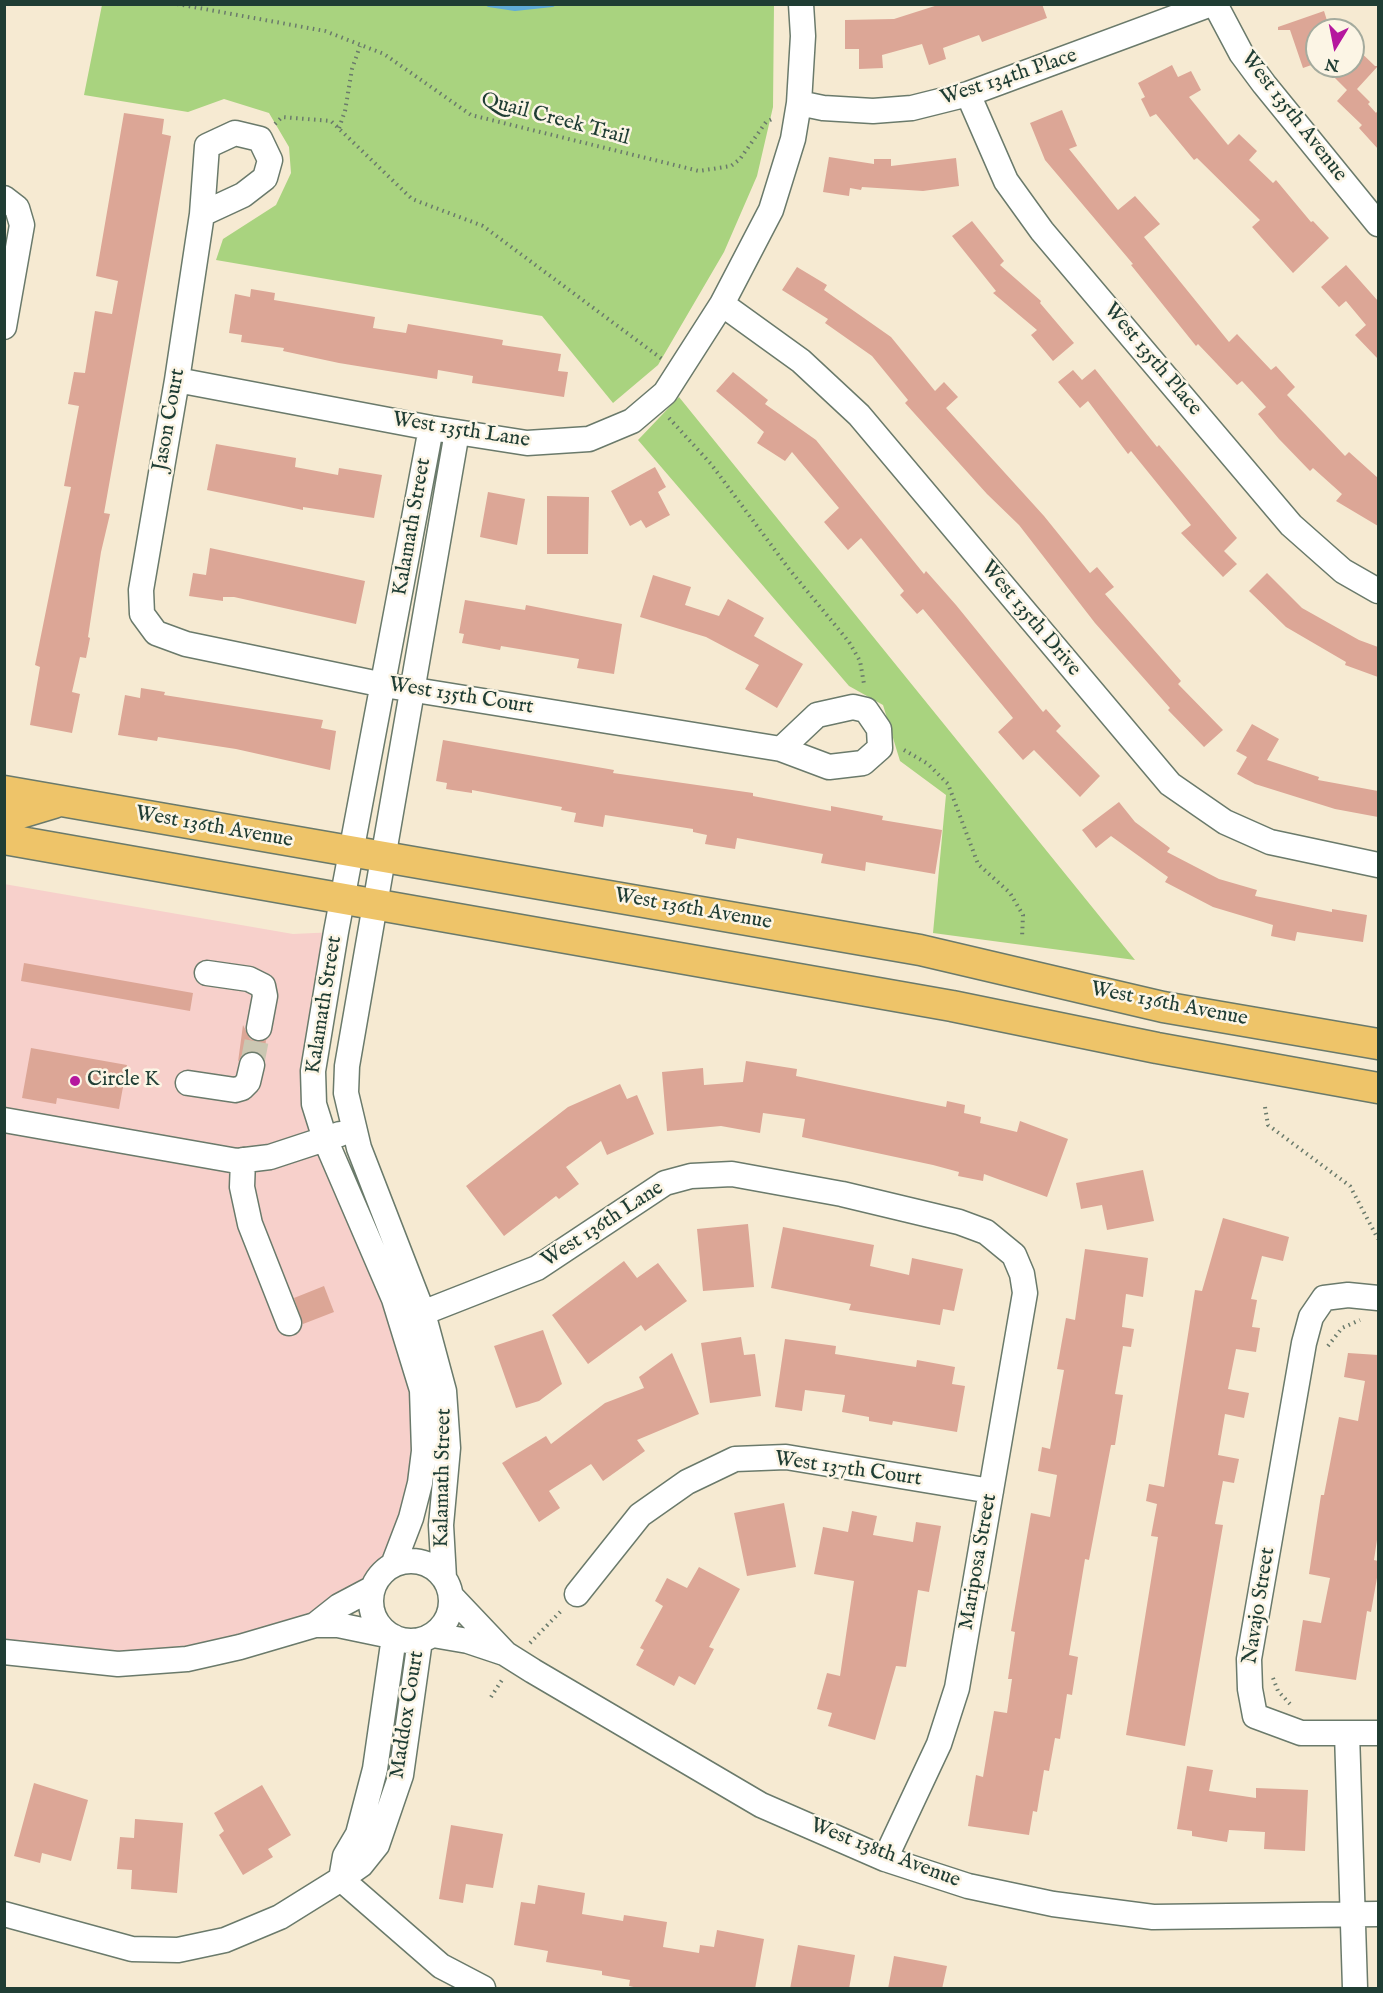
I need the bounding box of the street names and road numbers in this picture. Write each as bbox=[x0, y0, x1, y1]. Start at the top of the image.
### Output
street label: West 134th Place bbox=[937, 44, 1081, 112]
street label: West 135th Avenue bbox=[1234, 47, 1352, 187]
street label: Quail Creek Trail bbox=[478, 88, 632, 152]
street label: West 135th Place bbox=[1097, 298, 1207, 422]
street label: Jason Court bbox=[149, 367, 191, 473]
street label: West 135th Lane bbox=[390, 408, 532, 454]
street label: Kalamath Street bbox=[388, 456, 438, 598]
street label: West 135th Drive bbox=[974, 556, 1086, 682]
street label: West 135th Court bbox=[387, 673, 535, 721]
street label: West 136th Avenue bbox=[133, 802, 295, 854]
street label: West 136th Avenue bbox=[612, 884, 774, 936]
street label: Kalamath Street bbox=[302, 934, 348, 1076]
street label: West 136th Avenue bbox=[1088, 977, 1250, 1033]
street label: West 136th Lane bbox=[537, 1176, 669, 1274]
street label: Kalamath Street bbox=[430, 1408, 458, 1548]
street label: West 137th Court bbox=[773, 1447, 923, 1493]
street label: Mariposa Street bbox=[955, 1492, 1003, 1632]
street label: Navajo Street bbox=[1238, 1546, 1282, 1666]
street label: Maddox Court bbox=[385, 1649, 431, 1781]
street label: West 138th Avenue bbox=[806, 1814, 964, 1894]

